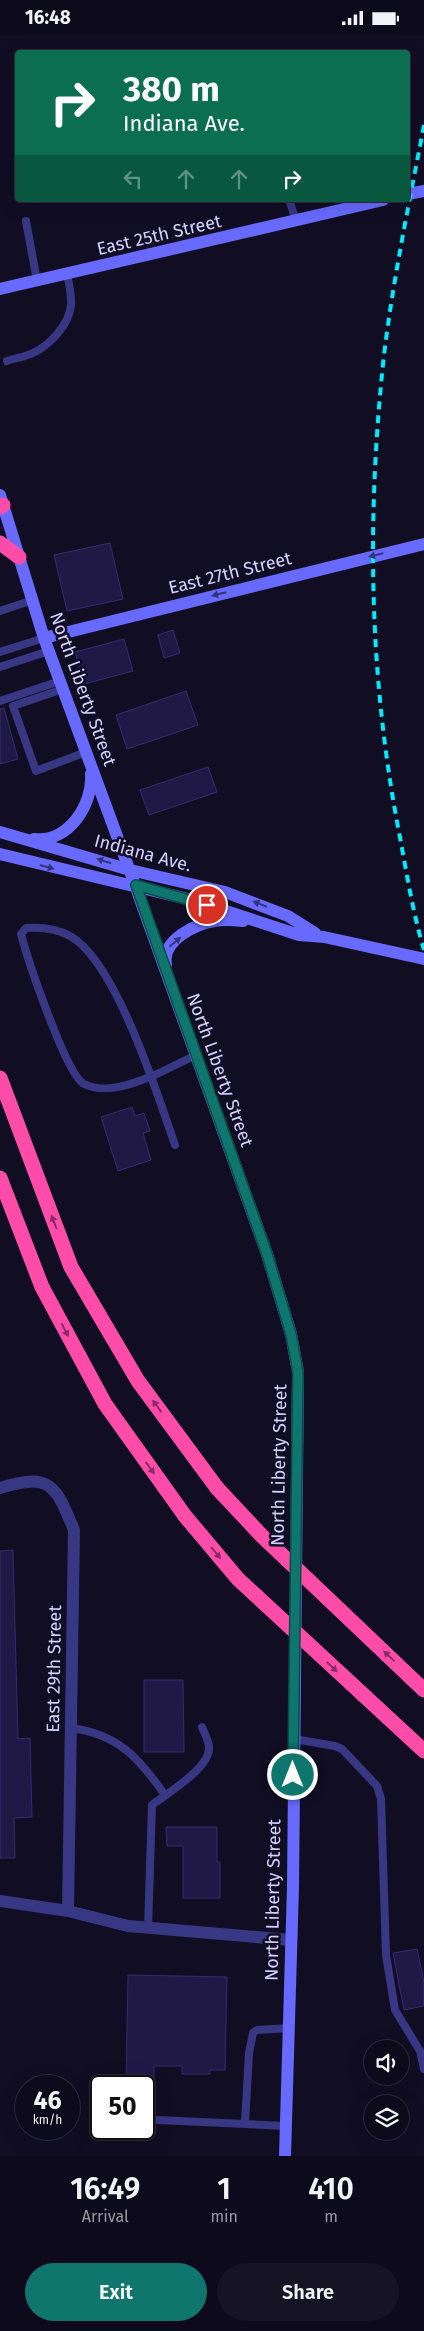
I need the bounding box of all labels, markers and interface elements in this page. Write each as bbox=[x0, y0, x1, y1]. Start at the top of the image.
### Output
text: 16:48 bbox=[25, 6, 71, 29]
text: 380 m bbox=[123, 68, 220, 110]
icon: right bbox=[40, 70, 105, 135]
text: Indiana Ave. bbox=[123, 110, 245, 137]
icon: left bbox=[119, 165, 147, 193]
icon: ahead bbox=[172, 165, 200, 193]
icon: ahead bbox=[225, 165, 253, 193]
icon: right bbox=[278, 165, 306, 193]
street label: East 25th Street bbox=[95, 210, 224, 260]
street label: East 27th Street bbox=[166, 547, 294, 599]
one-way arrow bbox=[369, 551, 384, 559]
one-way arrow bbox=[211, 590, 226, 598]
street label: North Liberty Street bbox=[45, 609, 121, 769]
street label: Indiana Ave. bbox=[92, 829, 194, 877]
one-way arrow bbox=[96, 857, 111, 864]
one-way arrow bbox=[40, 863, 55, 871]
pin bbox=[186, 884, 228, 926]
icon: arrive bbox=[193, 891, 221, 919]
one-way arrow bbox=[253, 900, 267, 908]
one-way arrow bbox=[169, 936, 182, 947]
street label: North Liberty Street bbox=[182, 990, 258, 1150]
one-way arrow bbox=[50, 1214, 58, 1229]
one-way arrow bbox=[61, 1322, 69, 1337]
street label: North Liberty Street bbox=[267, 1383, 291, 1546]
one-way arrow bbox=[152, 1399, 162, 1413]
one-way arrow bbox=[145, 1461, 155, 1474]
one-way arrow bbox=[211, 1547, 222, 1560]
street label: East 29th Street bbox=[42, 1605, 66, 1733]
one-way arrow bbox=[383, 1650, 395, 1662]
one-way arrow bbox=[326, 1661, 339, 1672]
position arrow bbox=[266, 1748, 318, 1800]
street label: North Liberty Street bbox=[261, 1818, 285, 1981]
map controls bbox=[364, 2040, 409, 2140]
button: sound bbox=[364, 2040, 409, 2085]
speed limit sign: 50 bbox=[90, 2075, 155, 2140]
text: 46 bbox=[33, 2086, 62, 2116]
button: layers bbox=[364, 2095, 409, 2140]
text: km/h bbox=[33, 2113, 62, 2127]
text: 16:49 bbox=[70, 2171, 140, 2207]
text: 1 bbox=[217, 2171, 231, 2207]
text: 410 bbox=[308, 2171, 354, 2207]
text: Arrival bbox=[82, 2207, 129, 2226]
text: min bbox=[210, 2207, 238, 2226]
text: m bbox=[324, 2207, 338, 2226]
button: Exit bbox=[25, 2263, 207, 2321]
button: Share bbox=[217, 2263, 399, 2321]

